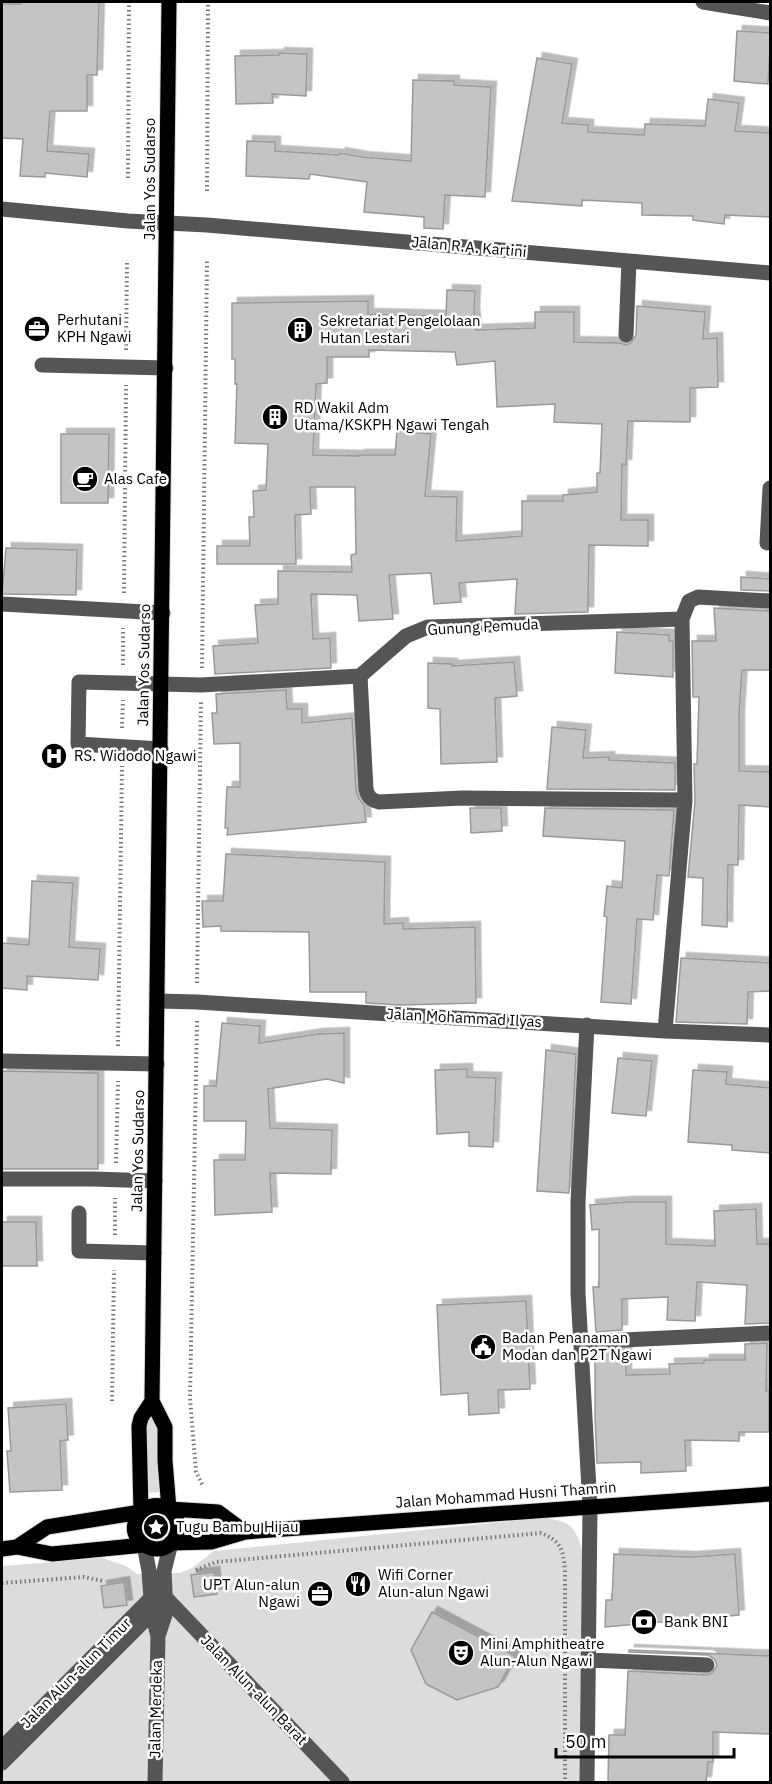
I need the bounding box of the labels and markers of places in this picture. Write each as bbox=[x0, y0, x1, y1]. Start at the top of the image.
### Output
place label: Perhutani KPH Ngawi bbox=[57, 310, 131, 346]
place label: Sekretariat Pengelolaan Hutan Lestari bbox=[320, 311, 481, 347]
office icon: Perhutani KPH Ngawi bbox=[22, 314, 52, 344]
building icon: Sekretariat Pengelolaan Hutan Lestari bbox=[285, 315, 315, 345]
place label: RD Wakil Adm Utama/KSKPH Ngawi Tengah bbox=[294, 398, 490, 434]
building icon: RD Wakil Adm Utama/KSKPH Ngawi Tengah bbox=[260, 402, 290, 432]
cafe icon: Alas Cafe bbox=[70, 464, 100, 494]
place label: Alas Cafe bbox=[104, 469, 167, 488]
hospital icon: RS. Widodo Ngawi bbox=[39, 741, 69, 771]
place label: RS. Widodo Ngawi bbox=[74, 746, 197, 765]
place label: Badan Penanaman Modan dan P2T Ngawi bbox=[502, 1328, 652, 1364]
public building icon: Badan Penanaman Modan dan P2T Ngawi bbox=[468, 1332, 498, 1362]
place icon: Tugu Bambu Hijau bbox=[141, 1512, 171, 1542]
place label: Tugu Bambu Hijau bbox=[176, 1517, 299, 1536]
place label: Wifi Corner Alun-alun Ngawi bbox=[378, 1565, 489, 1601]
restaurant icon: Wifi Corner Alun-alun Ngawi bbox=[343, 1569, 373, 1599]
place label: UPT Alun-alun Ngawi bbox=[203, 1575, 300, 1611]
office icon: UPT Alun-alun Ngawi bbox=[305, 1579, 335, 1609]
bank icon: Bank BNI bbox=[629, 1607, 659, 1637]
place label: Bank BNI bbox=[664, 1612, 728, 1631]
place label: Mini Amphitheatre Alun-Alun Ngawi bbox=[480, 1634, 604, 1670]
theatre icon: Mini Amphitheatre Alun-Alun Ngawi bbox=[446, 1638, 476, 1668]

